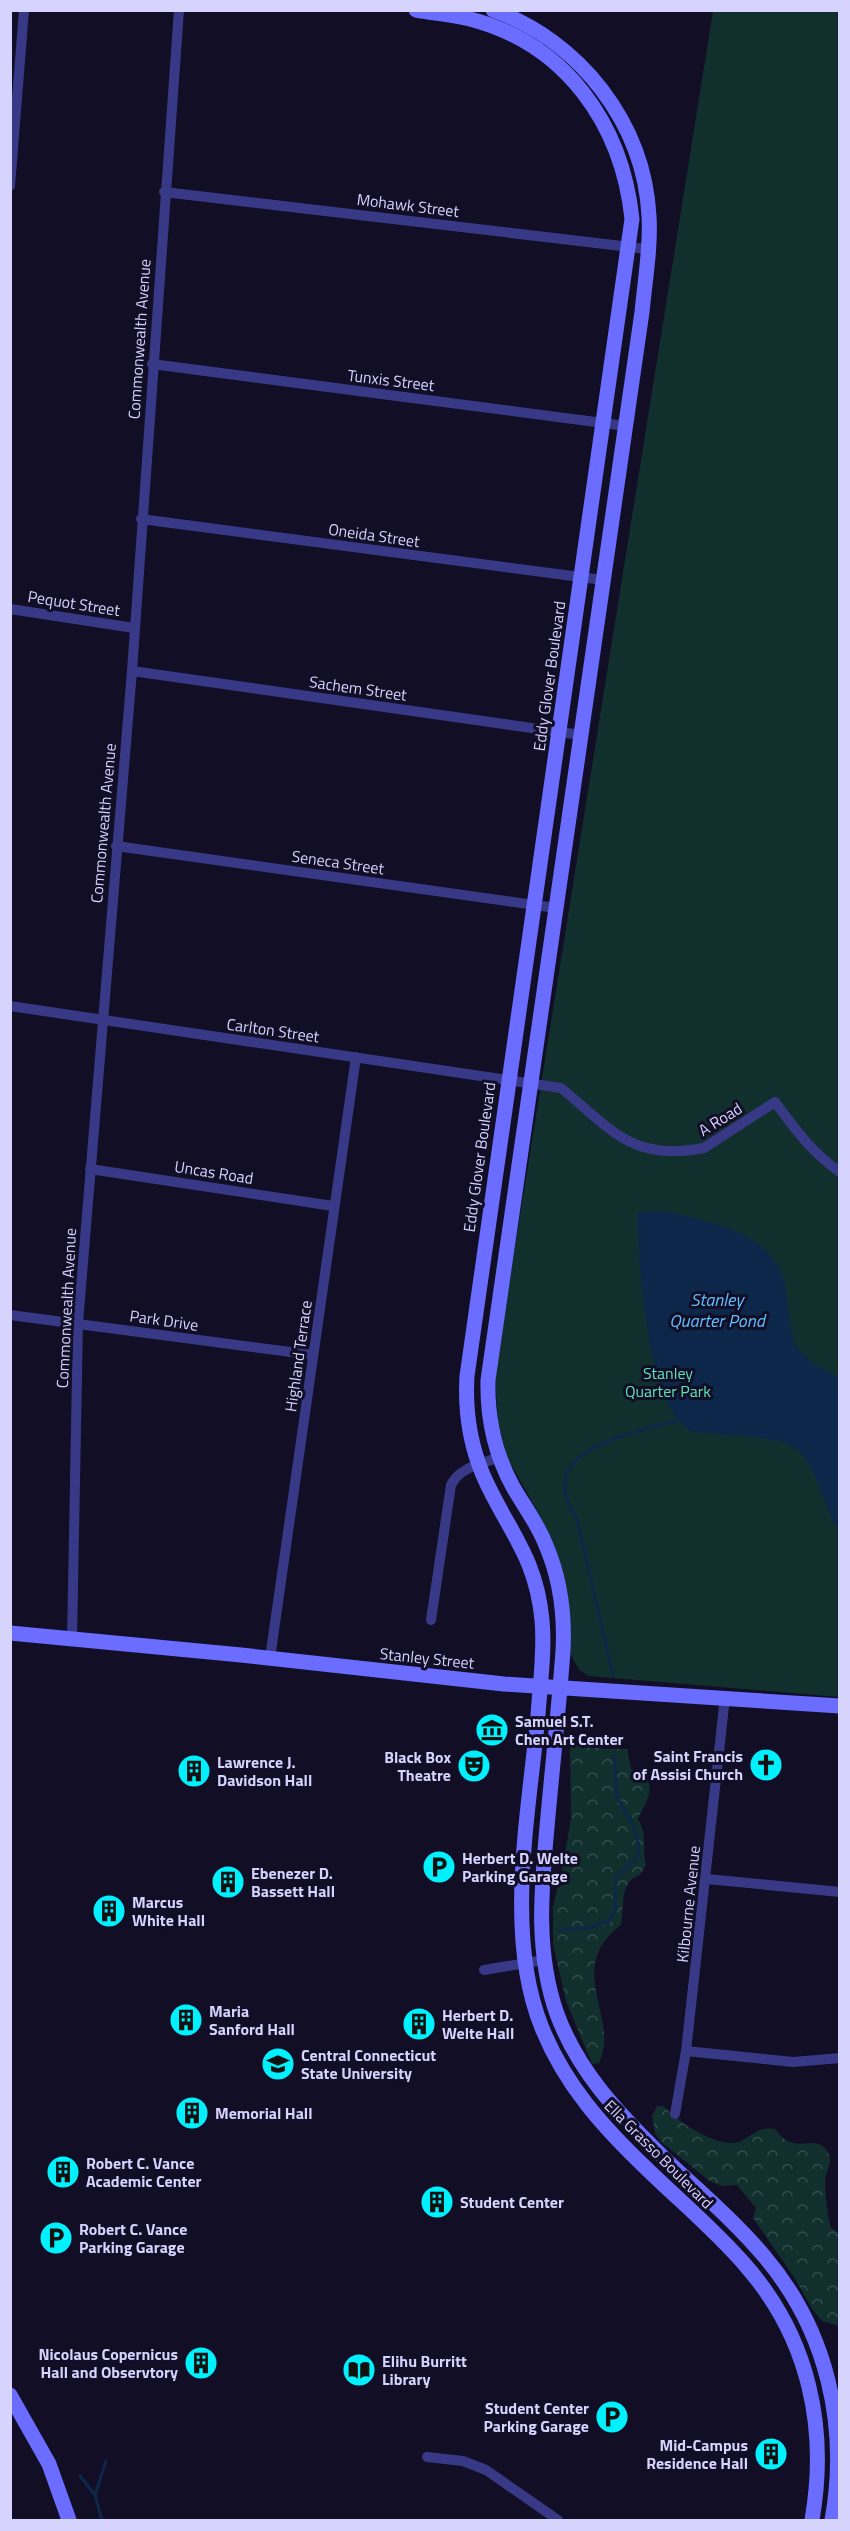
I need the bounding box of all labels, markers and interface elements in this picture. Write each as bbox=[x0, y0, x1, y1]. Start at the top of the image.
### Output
street label: Mohawk Street bbox=[355, 187, 461, 223]
street label: Commonwealth Avenue bbox=[121, 258, 157, 420]
street label: Tunxis Street bbox=[346, 363, 436, 397]
street label: Oneida Street bbox=[327, 517, 422, 553]
street label: Pequot Street bbox=[26, 584, 122, 622]
street label: Eddy Glover Boulevard bbox=[527, 599, 571, 753]
street label: Sachem Street bbox=[308, 669, 409, 707]
street label: Commonwealth Avenue bbox=[84, 742, 122, 904]
street label: Seneca Street bbox=[290, 844, 386, 880]
street label: Carlton Street bbox=[225, 1012, 321, 1048]
street label: Eddy Glover Boulevard bbox=[457, 1080, 501, 1234]
street label: A Road bbox=[693, 1096, 747, 1142]
street label: Uncas Road bbox=[173, 1154, 255, 1190]
street label: Commonwealth Avenue bbox=[50, 1227, 82, 1389]
water label: Stanley Quarter Pond bbox=[669, 1286, 767, 1334]
street label: Highland Terrace bbox=[278, 1299, 318, 1413]
street label: Park Drive bbox=[128, 1303, 200, 1337]
park label: Stanley Quarter Park bbox=[625, 1361, 711, 1403]
street label: Stanley Street bbox=[379, 1641, 476, 1675]
place label: Samuel S.T. Chen Art Center bbox=[515, 1709, 624, 1751]
museum icon: Samuel S.T. Chen Art Center bbox=[474, 1712, 510, 1748]
place label: Saint Francis of Assisi Church bbox=[633, 1744, 743, 1786]
place label: Black Box Theatre bbox=[384, 1745, 451, 1787]
church icon: Saint Francis of Assisi Church bbox=[748, 1747, 784, 1783]
theatre icon: Black Box Theatre bbox=[456, 1748, 492, 1784]
place label: Lawrence J. Davidson Hall bbox=[217, 1750, 312, 1792]
building icon: Lawrence J. Davidson Hall bbox=[176, 1753, 212, 1789]
street label: Kilbourne Avenue bbox=[670, 1844, 706, 1964]
place label: Herbert D. Welte Parking Garage bbox=[462, 1846, 578, 1888]
parking icon: Herbert D. Welte Parking Garage bbox=[421, 1849, 457, 1885]
place label: Ebenezer D. Bassett Hall bbox=[251, 1861, 335, 1903]
building icon: Ebenezer D. Bassett Hall bbox=[210, 1864, 246, 1900]
place label: Marcus White Hall bbox=[132, 1890, 205, 1932]
building icon: Marcus White Hall bbox=[91, 1893, 127, 1929]
place label: Maria Sanford Hall bbox=[209, 1999, 295, 2041]
building icon: Maria Sanford Hall bbox=[168, 2002, 204, 2038]
place label: Herbert D. Welte Hall bbox=[442, 2003, 514, 2045]
building icon: Herbert D. Welte Hall bbox=[401, 2006, 437, 2042]
place label: Central Connecticut State University bbox=[301, 2043, 436, 2085]
school or university icon: Central Connecticut State University bbox=[260, 2046, 296, 2082]
street label: Ella Grasso Boulevard bbox=[599, 2094, 719, 2214]
building icon: Memorial Hall bbox=[174, 2095, 210, 2131]
place label: Memorial Hall bbox=[215, 2101, 312, 2125]
place label: Robert C. Vance Academic Center bbox=[86, 2151, 202, 2193]
building icon: Robert C. Vance Academic Center bbox=[45, 2154, 81, 2190]
building icon: Student Center bbox=[419, 2184, 455, 2220]
place label: Student Center bbox=[460, 2190, 564, 2214]
place label: Robert C. Vance Parking Garage bbox=[79, 2217, 187, 2259]
parking icon: Robert C. Vance Parking Garage bbox=[38, 2220, 74, 2256]
place label: Nicolaus Copernicus Hall and Observtory bbox=[38, 2342, 178, 2384]
building icon: Nicolaus Copernicus Hall and Observtory bbox=[183, 2345, 219, 2381]
place label: Elihu Burritt Library bbox=[382, 2349, 467, 2391]
library icon: Elihu Burritt Library bbox=[341, 2352, 377, 2388]
place label: Student Center Parking Garage bbox=[483, 2396, 589, 2438]
parking icon: Student Center Parking Garage bbox=[594, 2399, 630, 2435]
place label: Mid-Campus Residence Hall bbox=[646, 2433, 748, 2475]
building icon: Mid-Campus Residence Hall bbox=[753, 2436, 789, 2472]

